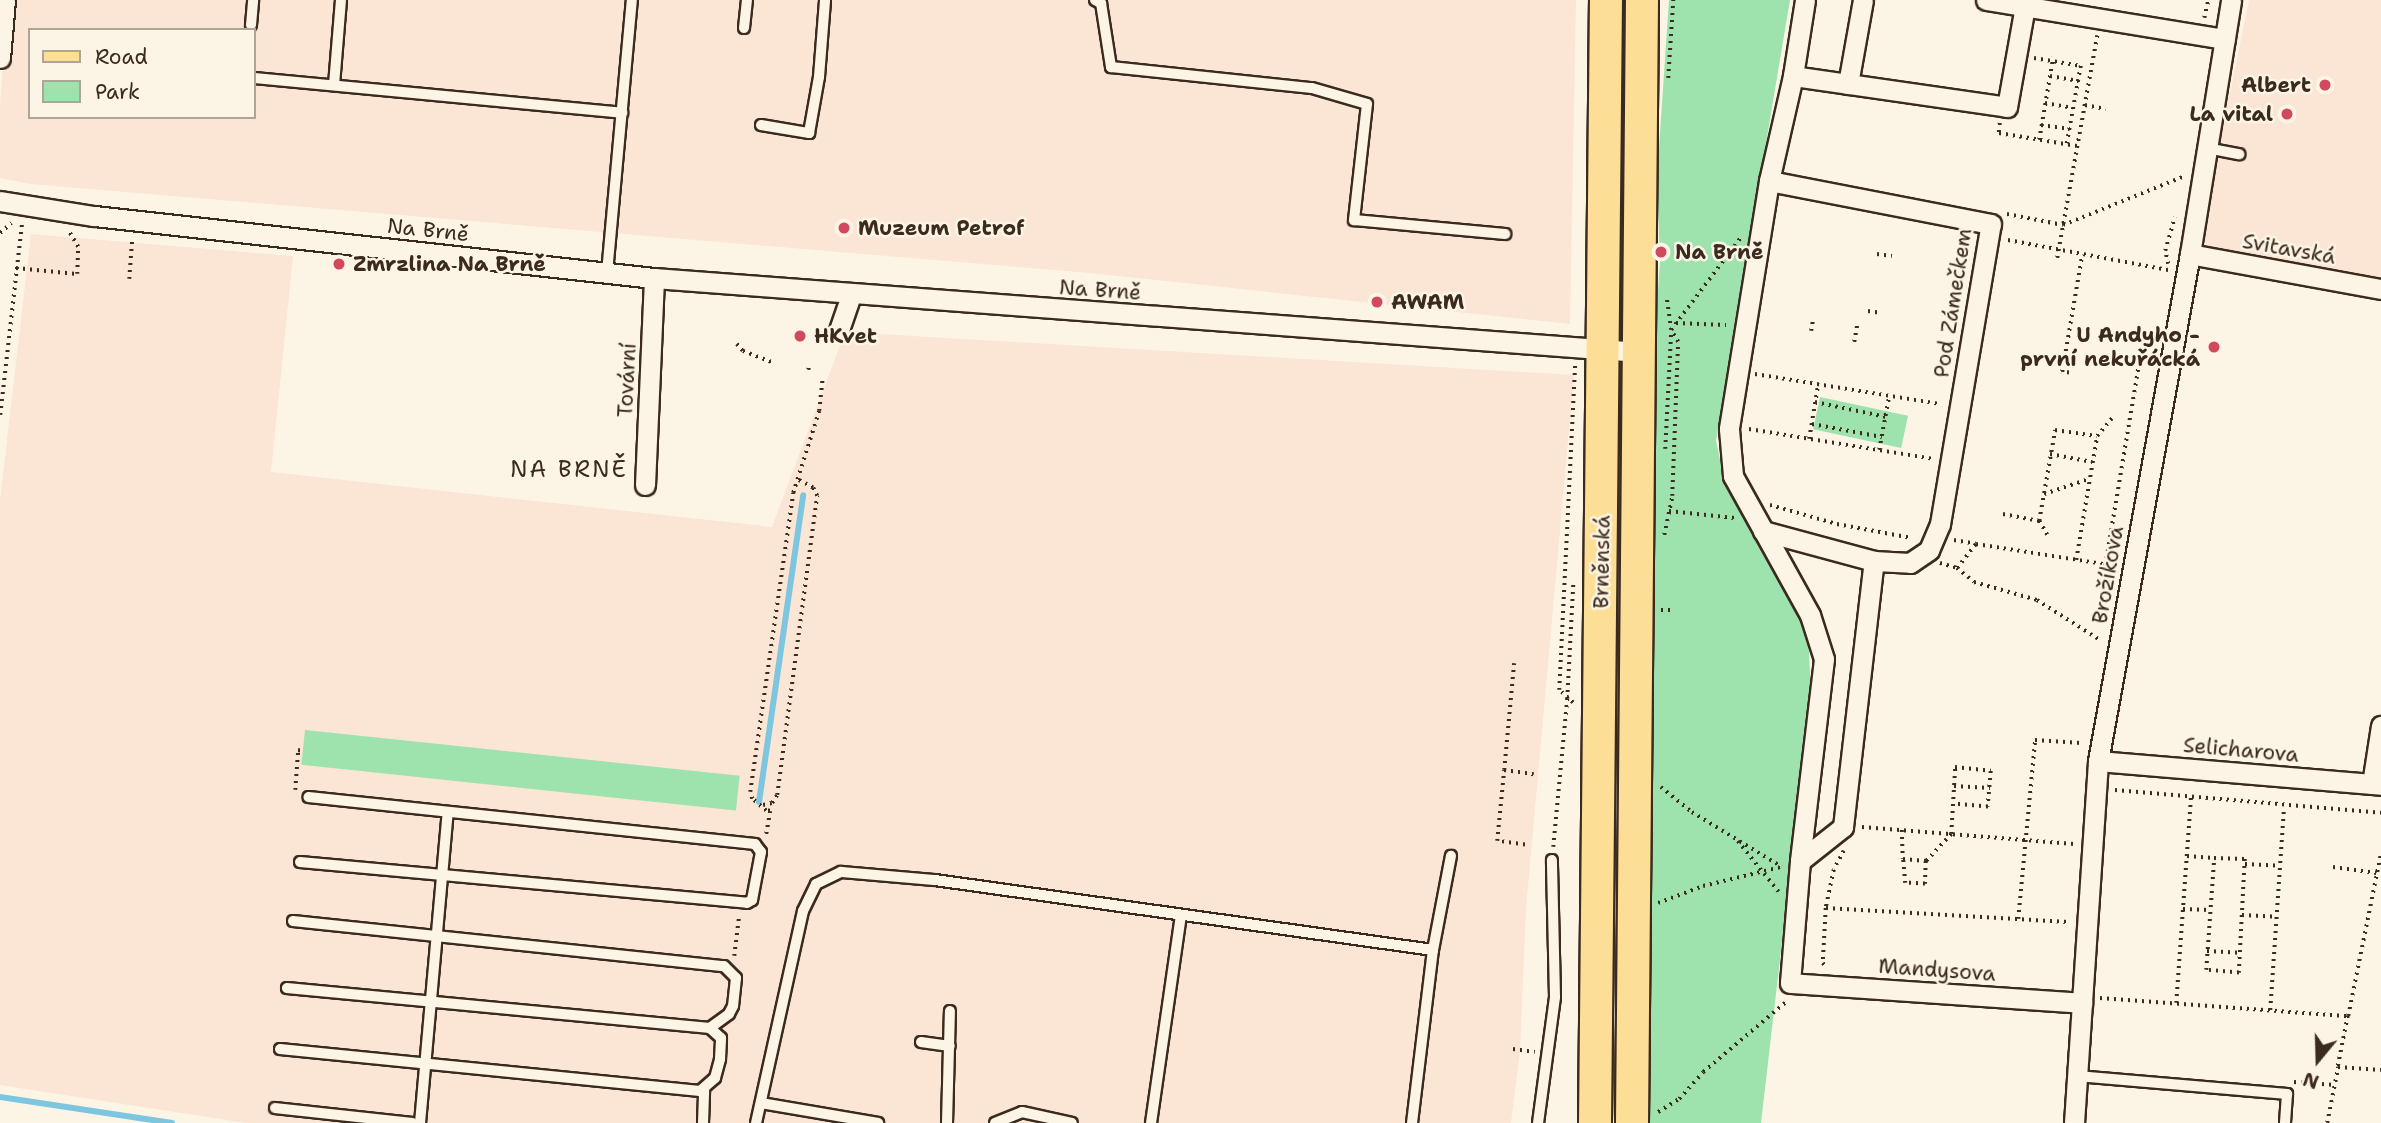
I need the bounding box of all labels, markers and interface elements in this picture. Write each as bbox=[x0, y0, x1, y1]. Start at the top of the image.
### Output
legend bbox=[28, 28, 256, 119]
text: Road bbox=[95, 43, 148, 71]
place label: Albert bbox=[2241, 72, 2311, 98]
marker: Albert bbox=[2317, 77, 2333, 93]
text: Park bbox=[95, 78, 140, 106]
place label: La vital bbox=[2190, 101, 2273, 127]
marker: La vital bbox=[2279, 106, 2295, 122]
street label: Na Brně bbox=[386, 213, 470, 247]
place label: Muzeum Petrof bbox=[858, 215, 1024, 241]
marker: Muzeum Petrof bbox=[836, 220, 852, 236]
street label: Pod Zámečkem bbox=[1929, 226, 1977, 380]
street label: Svitavská bbox=[2240, 228, 2338, 270]
place label: Na Brně bbox=[1675, 239, 1763, 265]
marker: Na Brně bbox=[1653, 244, 1669, 260]
place label: Zmrzlina Na Brně bbox=[353, 251, 546, 277]
marker: Zmrzlina Na Brně bbox=[331, 256, 347, 272]
street label: Na Brně bbox=[1058, 275, 1142, 305]
place label: AWAM bbox=[1391, 289, 1464, 315]
marker: AWAM bbox=[1369, 294, 1385, 310]
place label: U Andyho - první nekuřácká bbox=[2020, 322, 2200, 372]
place label: HKvet bbox=[814, 323, 877, 349]
marker: HKvet bbox=[792, 328, 808, 344]
marker: U Andyho - první nekuřácká bbox=[2206, 339, 2222, 355]
street label: Tovární bbox=[612, 342, 642, 418]
district label: NA BRNĚ bbox=[511, 455, 627, 483]
street label: Brněnská bbox=[1589, 515, 1615, 609]
street label: Brožíkova bbox=[2087, 524, 2129, 626]
street label: Selicharova bbox=[2182, 732, 2300, 768]
street label: Mandysova bbox=[1878, 953, 1996, 987]
north arrow bbox=[2283, 1025, 2353, 1095]
text: N bbox=[2300, 1066, 2322, 1095]

